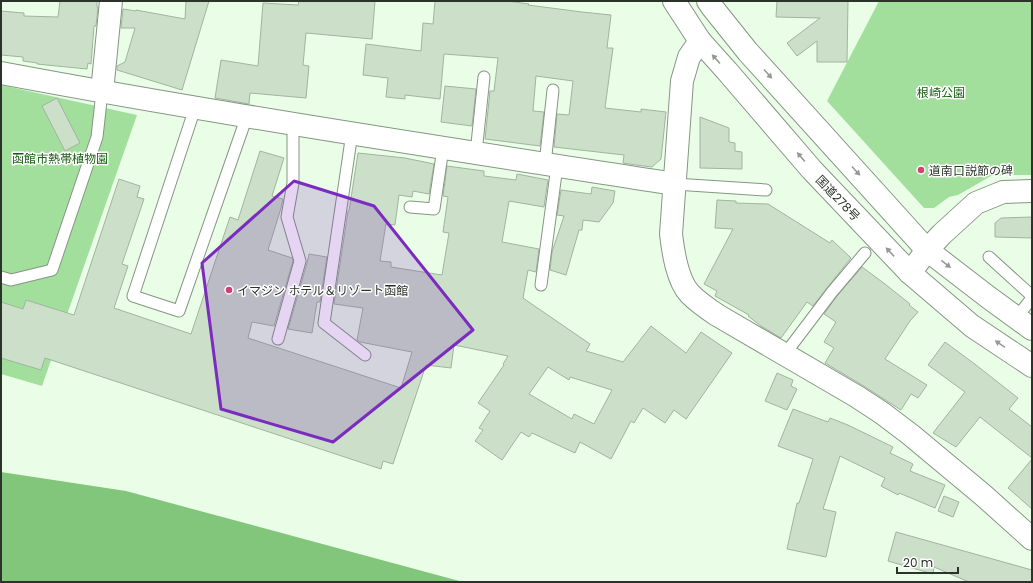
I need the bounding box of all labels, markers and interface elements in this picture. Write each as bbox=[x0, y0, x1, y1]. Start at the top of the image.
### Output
one-way arrow bbox=[712, 54, 721, 63]
one-way arrow bbox=[764, 69, 773, 80]
park label: 根崎公園 bbox=[917, 84, 965, 101]
park label: 函館市熱帯植物園 bbox=[12, 150, 108, 167]
one-way arrow bbox=[796, 152, 805, 163]
place label: 道南口説節の碑 bbox=[929, 162, 1013, 179]
marker: 道南口説節の碑 bbox=[916, 165, 926, 175]
one-way arrow bbox=[851, 166, 860, 176]
street label: 国道278号 bbox=[812, 172, 864, 224]
one-way arrow bbox=[885, 247, 895, 257]
one-way arrow bbox=[940, 260, 951, 268]
place label: イマジン ホテル＆リゾート函館 bbox=[237, 282, 408, 299]
marker: イマジン ホテル＆リゾート函館 bbox=[224, 285, 234, 295]
one-way arrow bbox=[994, 341, 1005, 348]
scale bar bbox=[897, 549, 958, 575]
text: 20 m bbox=[903, 554, 933, 571]

